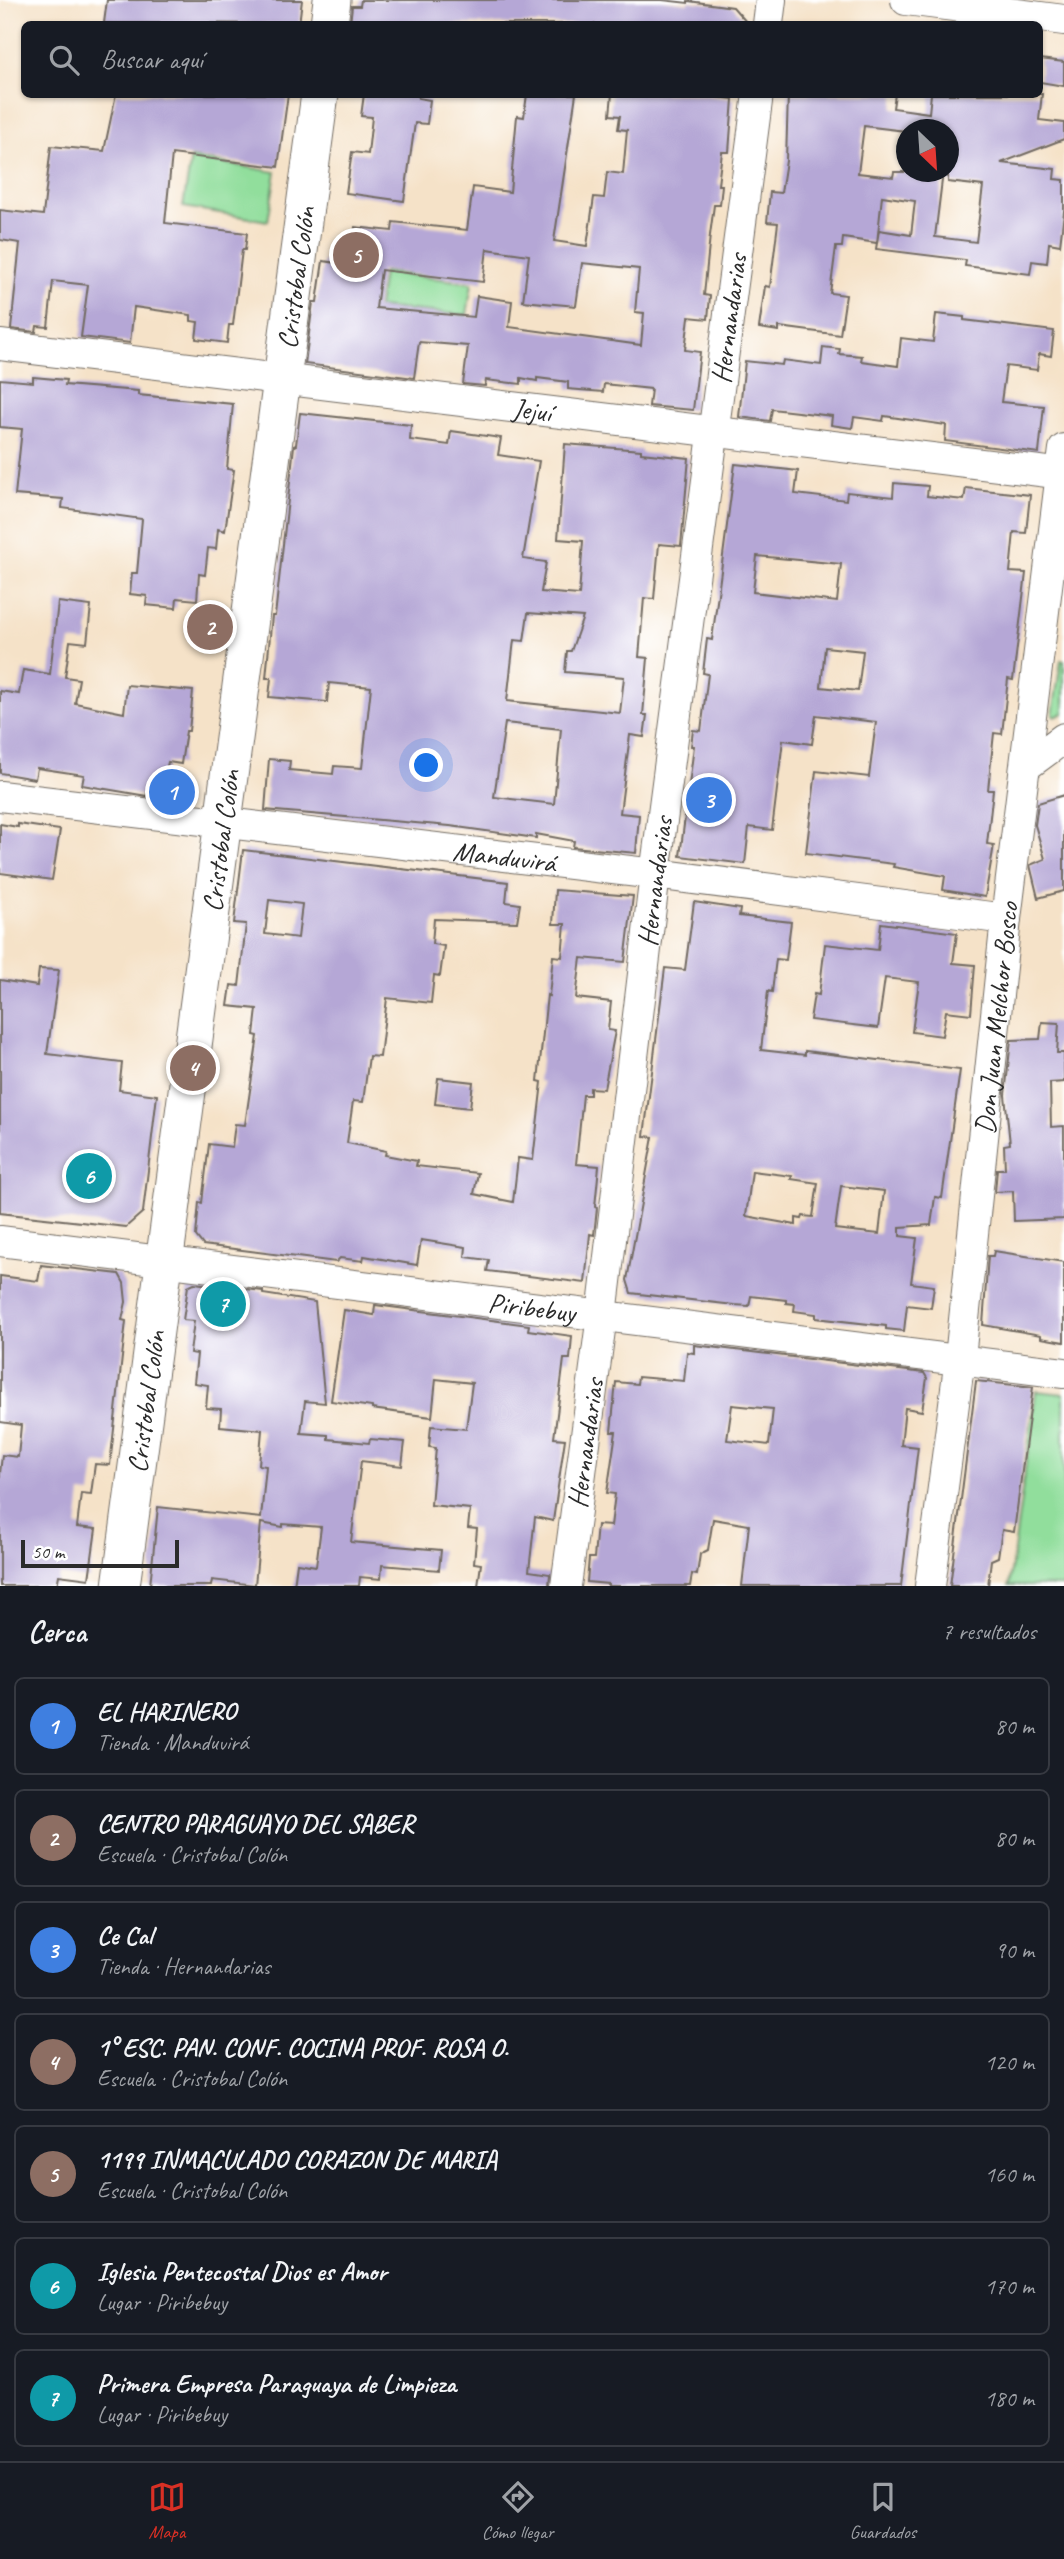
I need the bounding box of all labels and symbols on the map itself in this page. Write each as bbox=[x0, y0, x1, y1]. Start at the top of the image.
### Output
north arrow bbox=[896, 119, 959, 182]
street label: Cristobal Colón bbox=[269, 203, 322, 351]
pin: 5 bbox=[333, 229, 379, 281]
street label: Hernandarias bbox=[703, 249, 755, 385]
street label: Jejuí bbox=[509, 390, 559, 430]
pin: 2 bbox=[187, 601, 233, 653]
your location bbox=[409, 748, 443, 782]
pin: 1 bbox=[149, 766, 195, 818]
street label: Cristobal Colón bbox=[194, 766, 247, 914]
pin: 3 bbox=[686, 774, 732, 826]
street label: Hernandarias bbox=[629, 812, 680, 948]
street label: Manduvirá bbox=[451, 833, 561, 880]
street label: Don Juan Melchor Bosco bbox=[966, 898, 1026, 1135]
pin: 4 bbox=[170, 1042, 216, 1094]
pin: 6 bbox=[66, 1150, 112, 1202]
pin: 7 bbox=[200, 1278, 246, 1330]
street label: Piribebuy bbox=[486, 1284, 580, 1330]
street label: Cristobal Colón bbox=[119, 1327, 173, 1475]
street label: Hernandarias bbox=[559, 1374, 611, 1510]
scale bar bbox=[21, 1537, 178, 1569]

